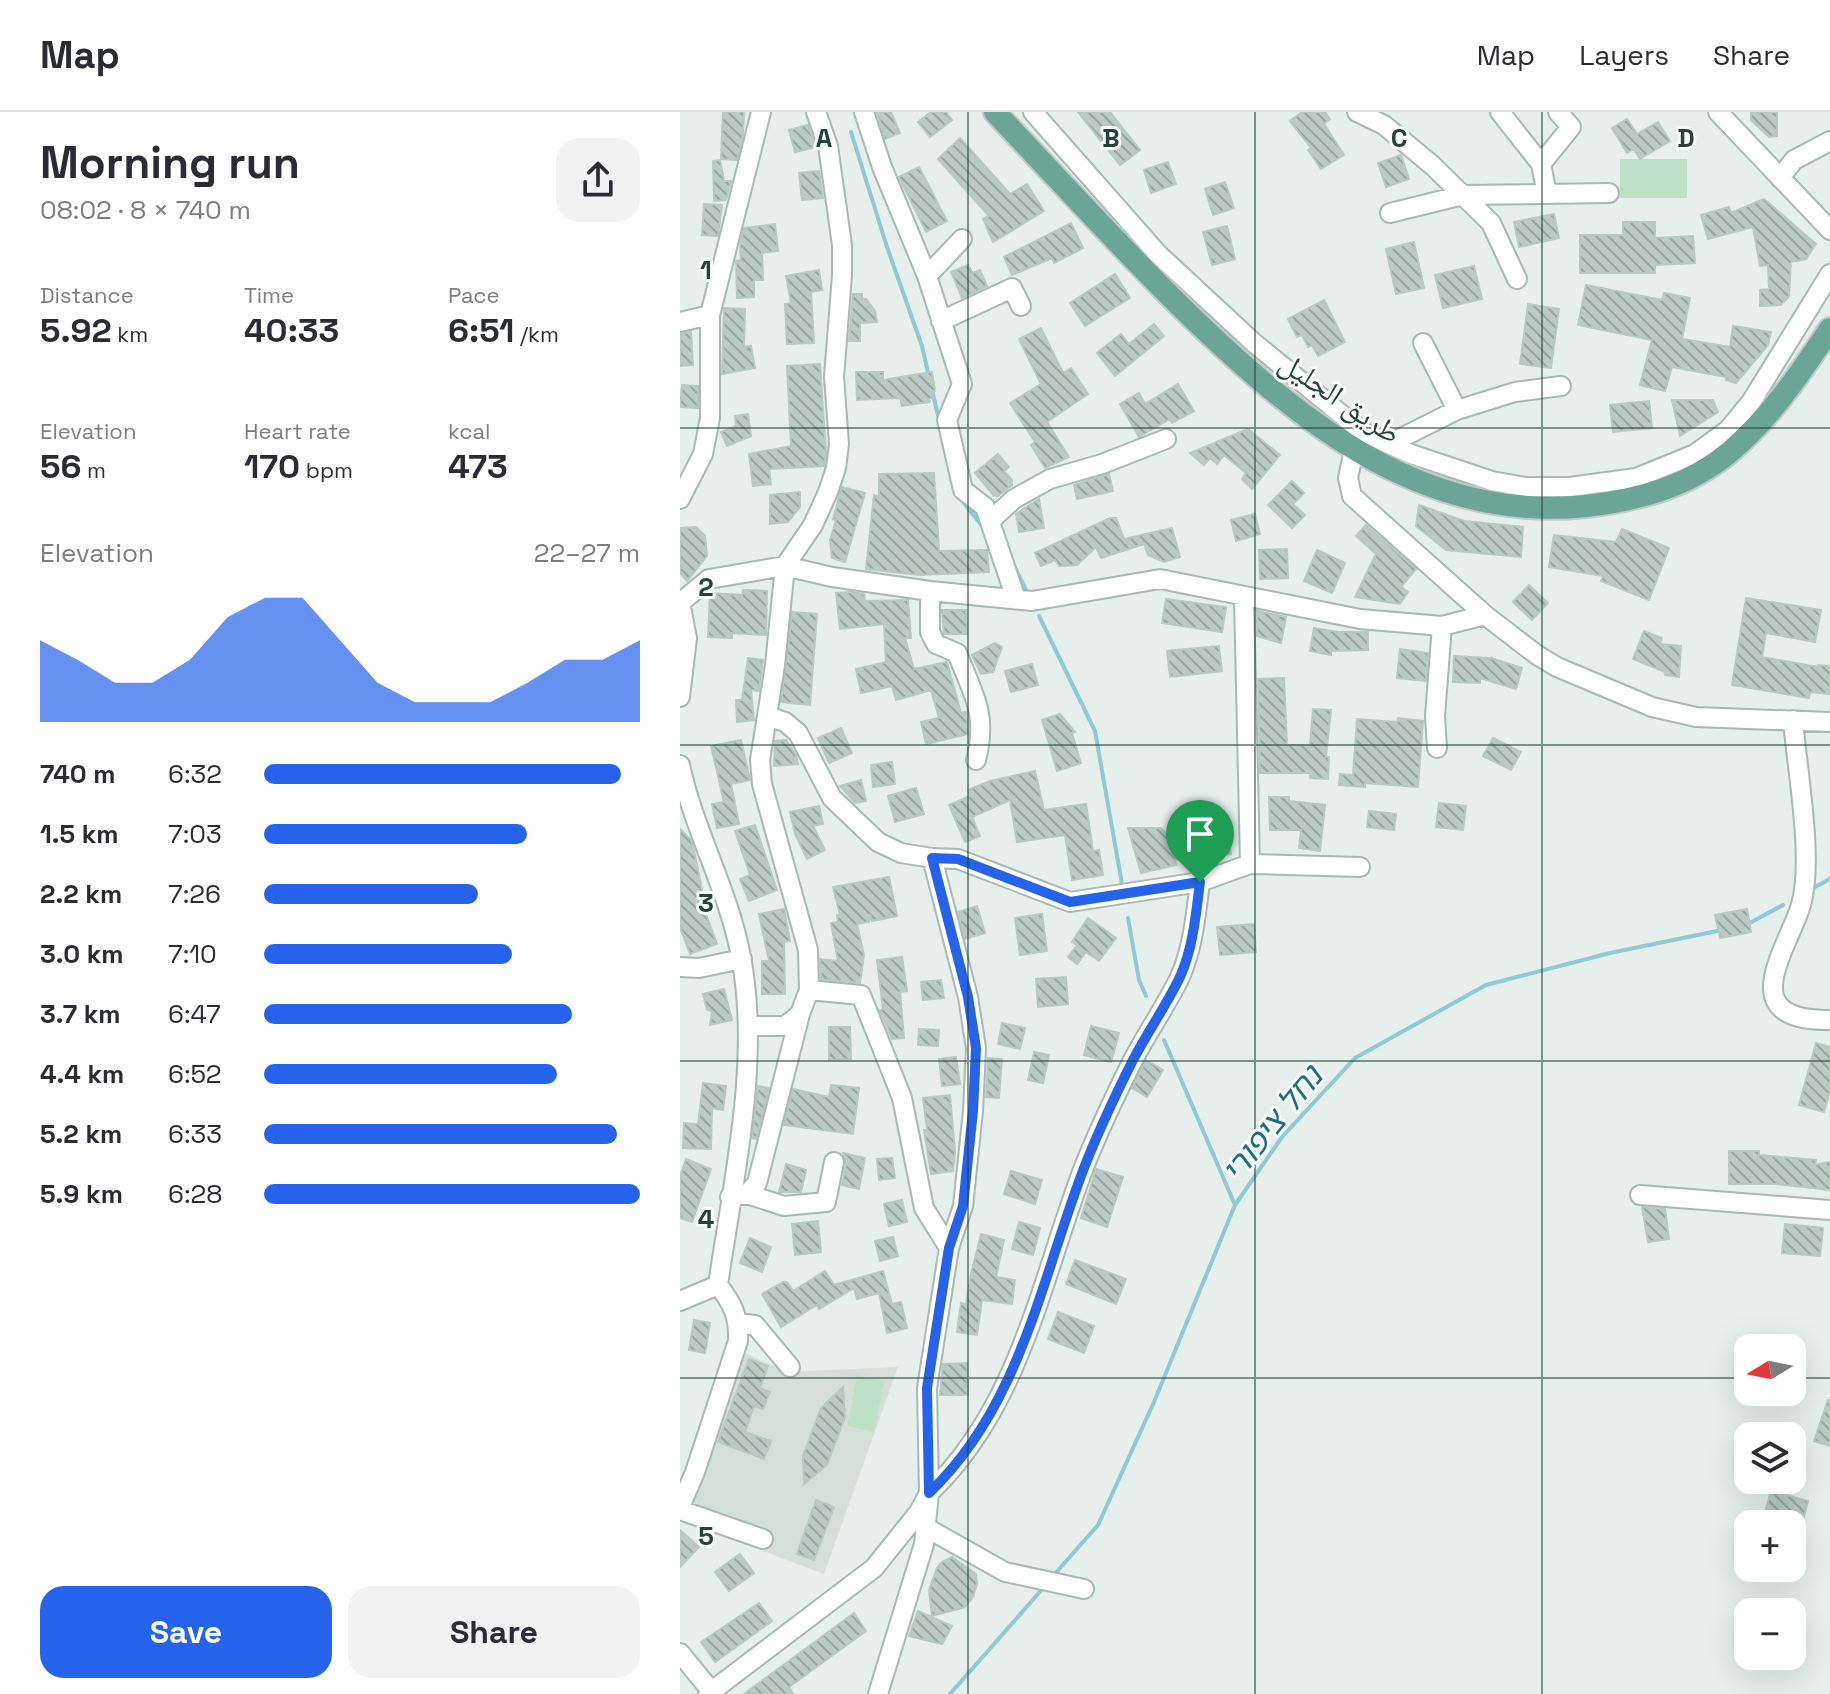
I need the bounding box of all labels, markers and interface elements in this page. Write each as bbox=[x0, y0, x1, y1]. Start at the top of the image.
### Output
text: Map bbox=[40, 31, 120, 79]
text: Map bbox=[1477, 37, 1535, 73]
text: Layers bbox=[1579, 37, 1669, 73]
text: Share bbox=[1713, 37, 1790, 73]
text: A bbox=[816, 121, 833, 155]
text: B bbox=[1102, 121, 1120, 155]
text: C bbox=[1391, 121, 1407, 155]
text: D bbox=[1677, 121, 1695, 155]
text: Morning run bbox=[40, 135, 300, 191]
button: share bbox=[556, 138, 640, 222]
text: 08:02 · 8 × 740 m bbox=[40, 193, 251, 227]
text: 1 bbox=[700, 253, 712, 287]
text: Distance bbox=[40, 281, 134, 309]
text: Time bbox=[244, 281, 294, 309]
text: Pace bbox=[448, 281, 500, 309]
text: 5.92 bbox=[40, 309, 112, 352]
text: 40:33 bbox=[244, 309, 339, 352]
text: 6:51 bbox=[448, 309, 514, 352]
text: km bbox=[112, 320, 148, 348]
text: /km bbox=[514, 320, 559, 348]
street label: طريق الجليل bbox=[1272, 343, 1409, 452]
text: Elevation bbox=[40, 417, 136, 445]
text: Heart rate bbox=[244, 417, 351, 445]
text: kcal bbox=[448, 417, 490, 445]
text: 56 bbox=[40, 445, 81, 488]
text: 170 bbox=[244, 445, 300, 488]
text: 473 bbox=[448, 445, 508, 488]
text: m bbox=[81, 456, 106, 484]
text: bpm bbox=[300, 456, 353, 484]
text: Elevation bbox=[40, 536, 154, 570]
text: 22–27 m bbox=[534, 536, 640, 570]
text: 2 bbox=[698, 570, 714, 604]
text: 740 m bbox=[40, 757, 115, 791]
text: 6:32 bbox=[168, 757, 222, 791]
pin bbox=[1166, 800, 1234, 882]
icon: arrive bbox=[1178, 812, 1222, 856]
text: 1.5 km bbox=[40, 817, 119, 851]
text: 7:03 bbox=[168, 817, 222, 851]
text: 2.2 km bbox=[40, 877, 122, 911]
text: 7:26 bbox=[168, 877, 221, 911]
text: 3 bbox=[698, 886, 714, 920]
text: 3.0 km bbox=[40, 937, 124, 971]
text: 7:10 bbox=[168, 937, 217, 971]
text: 3.7 km bbox=[40, 997, 121, 1031]
text: 6:47 bbox=[168, 997, 221, 1031]
water label: נחל ציפורי bbox=[1213, 1056, 1332, 1191]
text: 4.4 km bbox=[40, 1057, 124, 1091]
text: 6:52 bbox=[168, 1057, 222, 1091]
text: 5.2 km bbox=[40, 1117, 122, 1151]
text: 6:33 bbox=[168, 1117, 222, 1151]
text: 5.9 km bbox=[40, 1177, 123, 1211]
text: 6:28 bbox=[168, 1177, 222, 1211]
text: 4 bbox=[698, 1202, 714, 1236]
north arrow bbox=[1734, 1334, 1806, 1406]
map controls bbox=[1734, 1334, 1806, 1670]
button: layers bbox=[1734, 1422, 1806, 1494]
button: + bbox=[1734, 1510, 1806, 1582]
text: 5 bbox=[698, 1519, 714, 1553]
button: Save bbox=[40, 1586, 332, 1678]
button: Share bbox=[348, 1586, 640, 1678]
button: − bbox=[1734, 1598, 1806, 1670]

